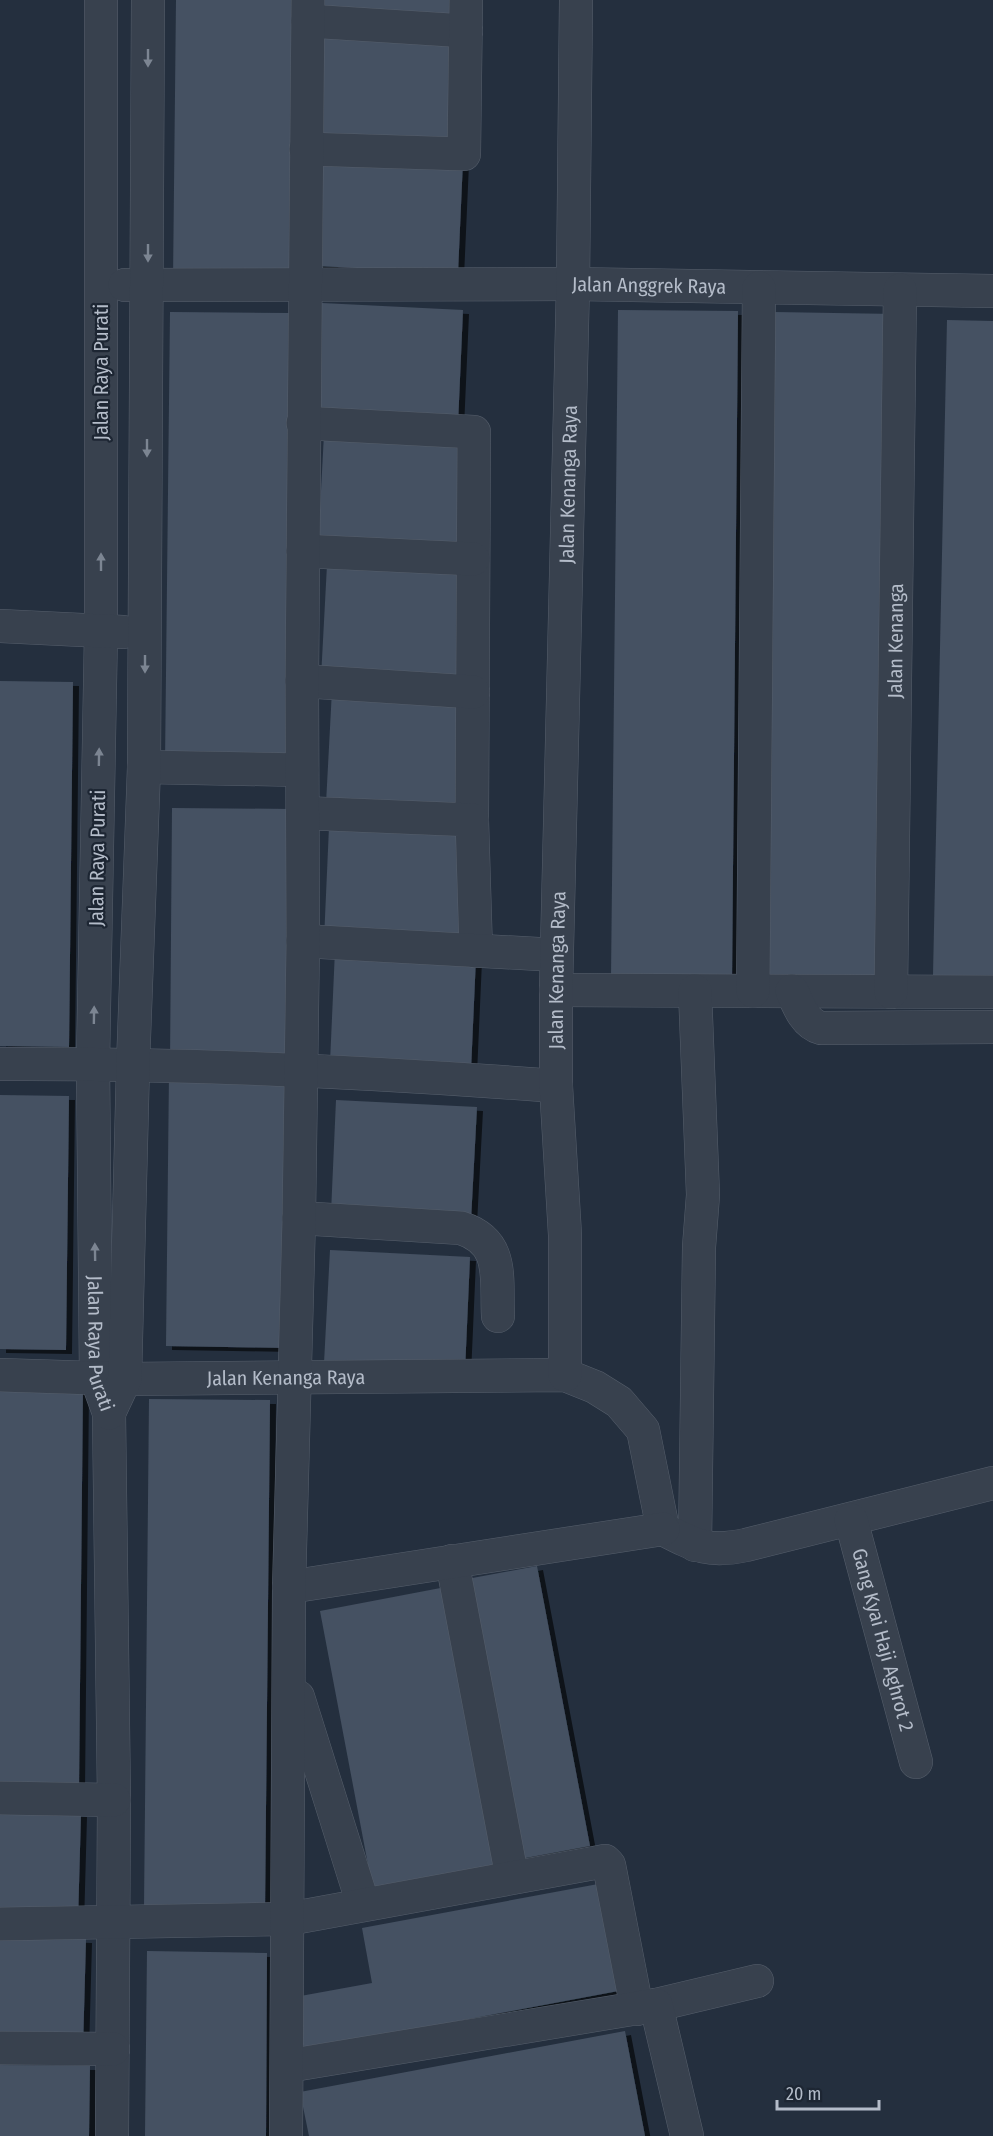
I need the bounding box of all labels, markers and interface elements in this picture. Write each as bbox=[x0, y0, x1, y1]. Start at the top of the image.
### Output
one-way arrow bbox=[143, 49, 153, 68]
one-way arrow bbox=[143, 244, 153, 263]
street label: Jalan Anggrek Raya bbox=[572, 272, 726, 299]
street label: Jalan Raya Purati bbox=[89, 304, 113, 440]
street label: Jalan Kenanga Raya bbox=[554, 405, 582, 564]
one-way arrow bbox=[142, 439, 152, 458]
one-way arrow bbox=[96, 553, 106, 572]
street label: Jalan Kenanga bbox=[883, 583, 908, 699]
one-way arrow bbox=[140, 655, 150, 674]
one-way arrow bbox=[94, 748, 104, 767]
street label: Jalan Raya Purati bbox=[84, 789, 110, 927]
street label: Jalan Kenanga Raya bbox=[544, 891, 570, 1050]
one-way arrow bbox=[89, 1006, 98, 1025]
one-way arrow bbox=[90, 1242, 100, 1261]
street label: Jalan Raya Purati bbox=[83, 1275, 119, 1414]
street label: Jalan Kenanga Raya bbox=[207, 1365, 365, 1390]
street label: Gang Kyai Haji Aghrot 2 bbox=[847, 1546, 919, 1734]
scale bar bbox=[777, 2073, 879, 2111]
text: 20 m bbox=[786, 2083, 821, 2105]

